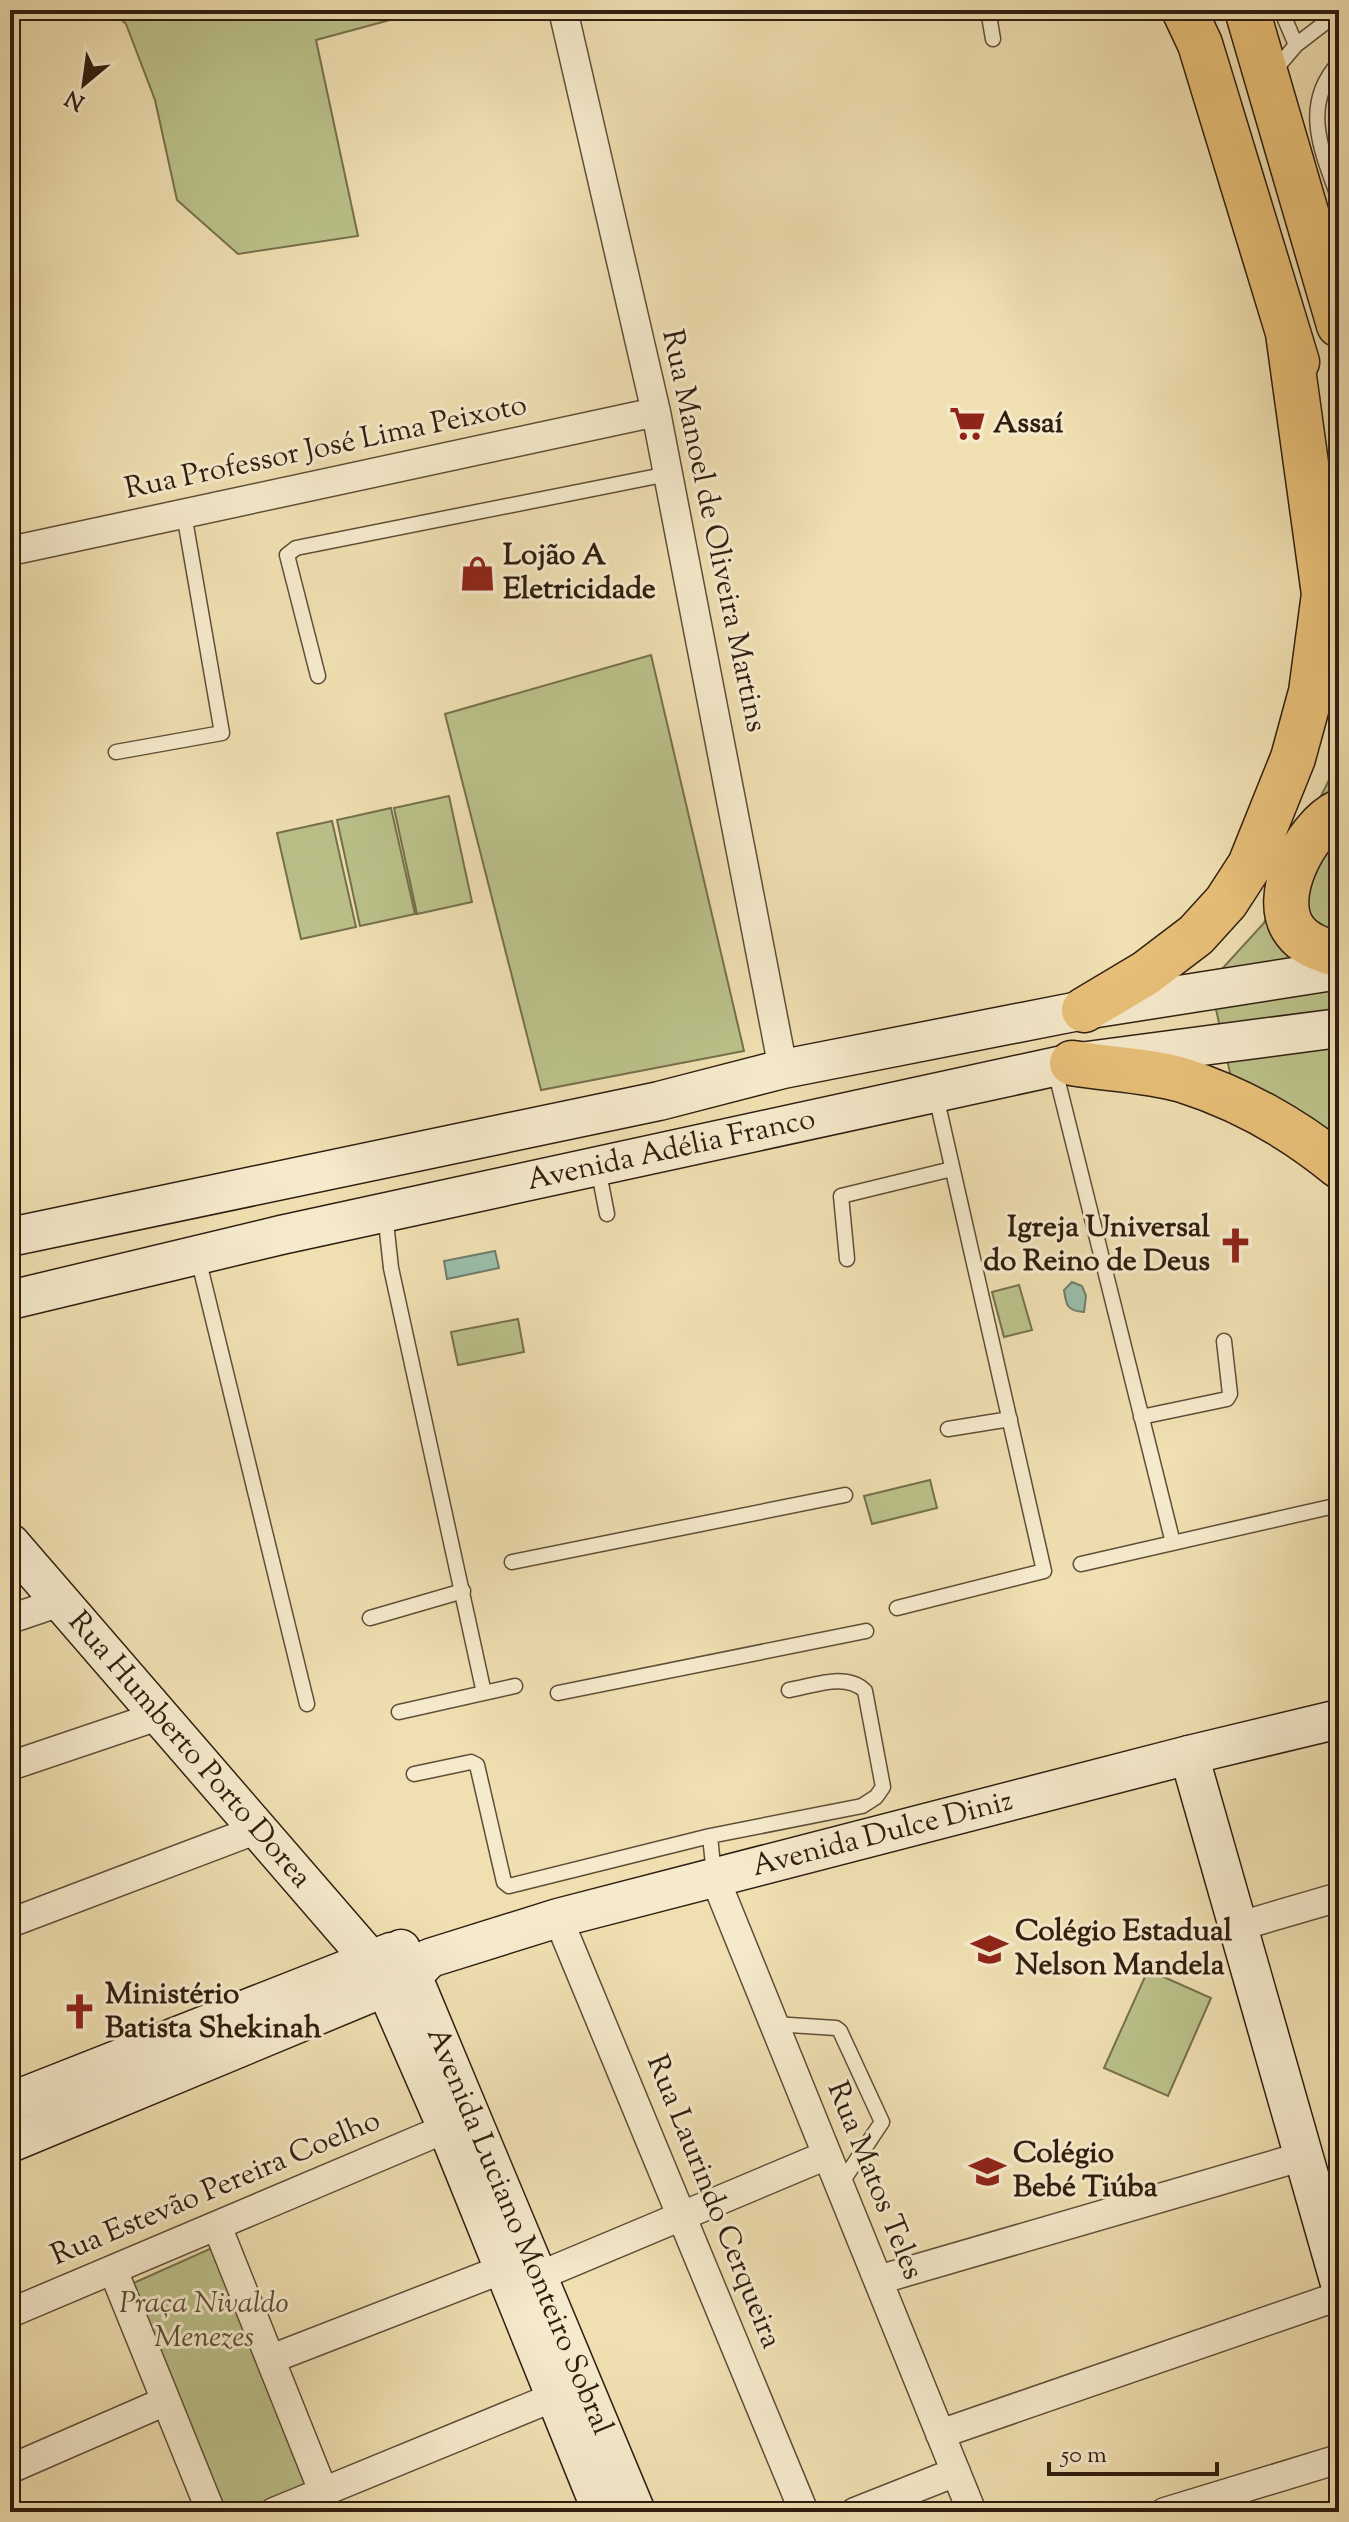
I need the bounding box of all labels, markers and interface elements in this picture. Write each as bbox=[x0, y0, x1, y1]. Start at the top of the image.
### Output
north arrow bbox=[44, 44, 124, 124]
text: N bbox=[60, 80, 91, 117]
street label: Rua Manoel de Oliveira Martins bbox=[649, 326, 777, 736]
street label: Rua Professor José Lima Peixoto bbox=[121, 384, 531, 512]
place label: Assaí bbox=[993, 403, 1064, 446]
supermarket icon: Assaí bbox=[948, 405, 986, 443]
place label: Lojão A Eletricidade bbox=[503, 535, 656, 612]
shop icon: Lojão A Eletricidade bbox=[458, 554, 496, 592]
street label: Avenida Adélia Franco bbox=[523, 1098, 819, 1202]
place label: Igreja Universal do Reino de Deus bbox=[983, 1207, 1211, 1284]
church icon: Igreja Universal do Reino de Deus bbox=[1217, 1226, 1255, 1264]
street label: Rua Humberto Porto Dorea bbox=[57, 1602, 322, 1898]
street label: Avenida Dulce Diniz bbox=[747, 1780, 1018, 1888]
place label: Colégio Estadual Nelson Mandela bbox=[1015, 1911, 1233, 1988]
school or university icon: Colégio Estadual Nelson Mandela bbox=[970, 1930, 1008, 1968]
place label: Ministério Batista Shekinah bbox=[105, 1974, 322, 2051]
church icon: Ministério Batista Shekinah bbox=[60, 1993, 98, 2031]
street label: Avenida Luciano Monteiro Sobral bbox=[415, 2021, 623, 2442]
street label: Rua Laurindo Cerqueira bbox=[634, 2049, 792, 2355]
street label: Rua Matos Teles bbox=[815, 2075, 933, 2287]
street label: Rua Estevão Pereira Coelho bbox=[45, 2100, 387, 2278]
place label: Colégio Bebé Tiúba bbox=[1013, 2133, 1158, 2210]
school or university icon: Colégio Bebé Tiúba bbox=[968, 2152, 1006, 2190]
park label: Praça Nivaldo Menezes bbox=[119, 2283, 289, 2360]
scale bar bbox=[1049, 2426, 1217, 2476]
text: 50 m bbox=[1059, 2439, 1107, 2473]

